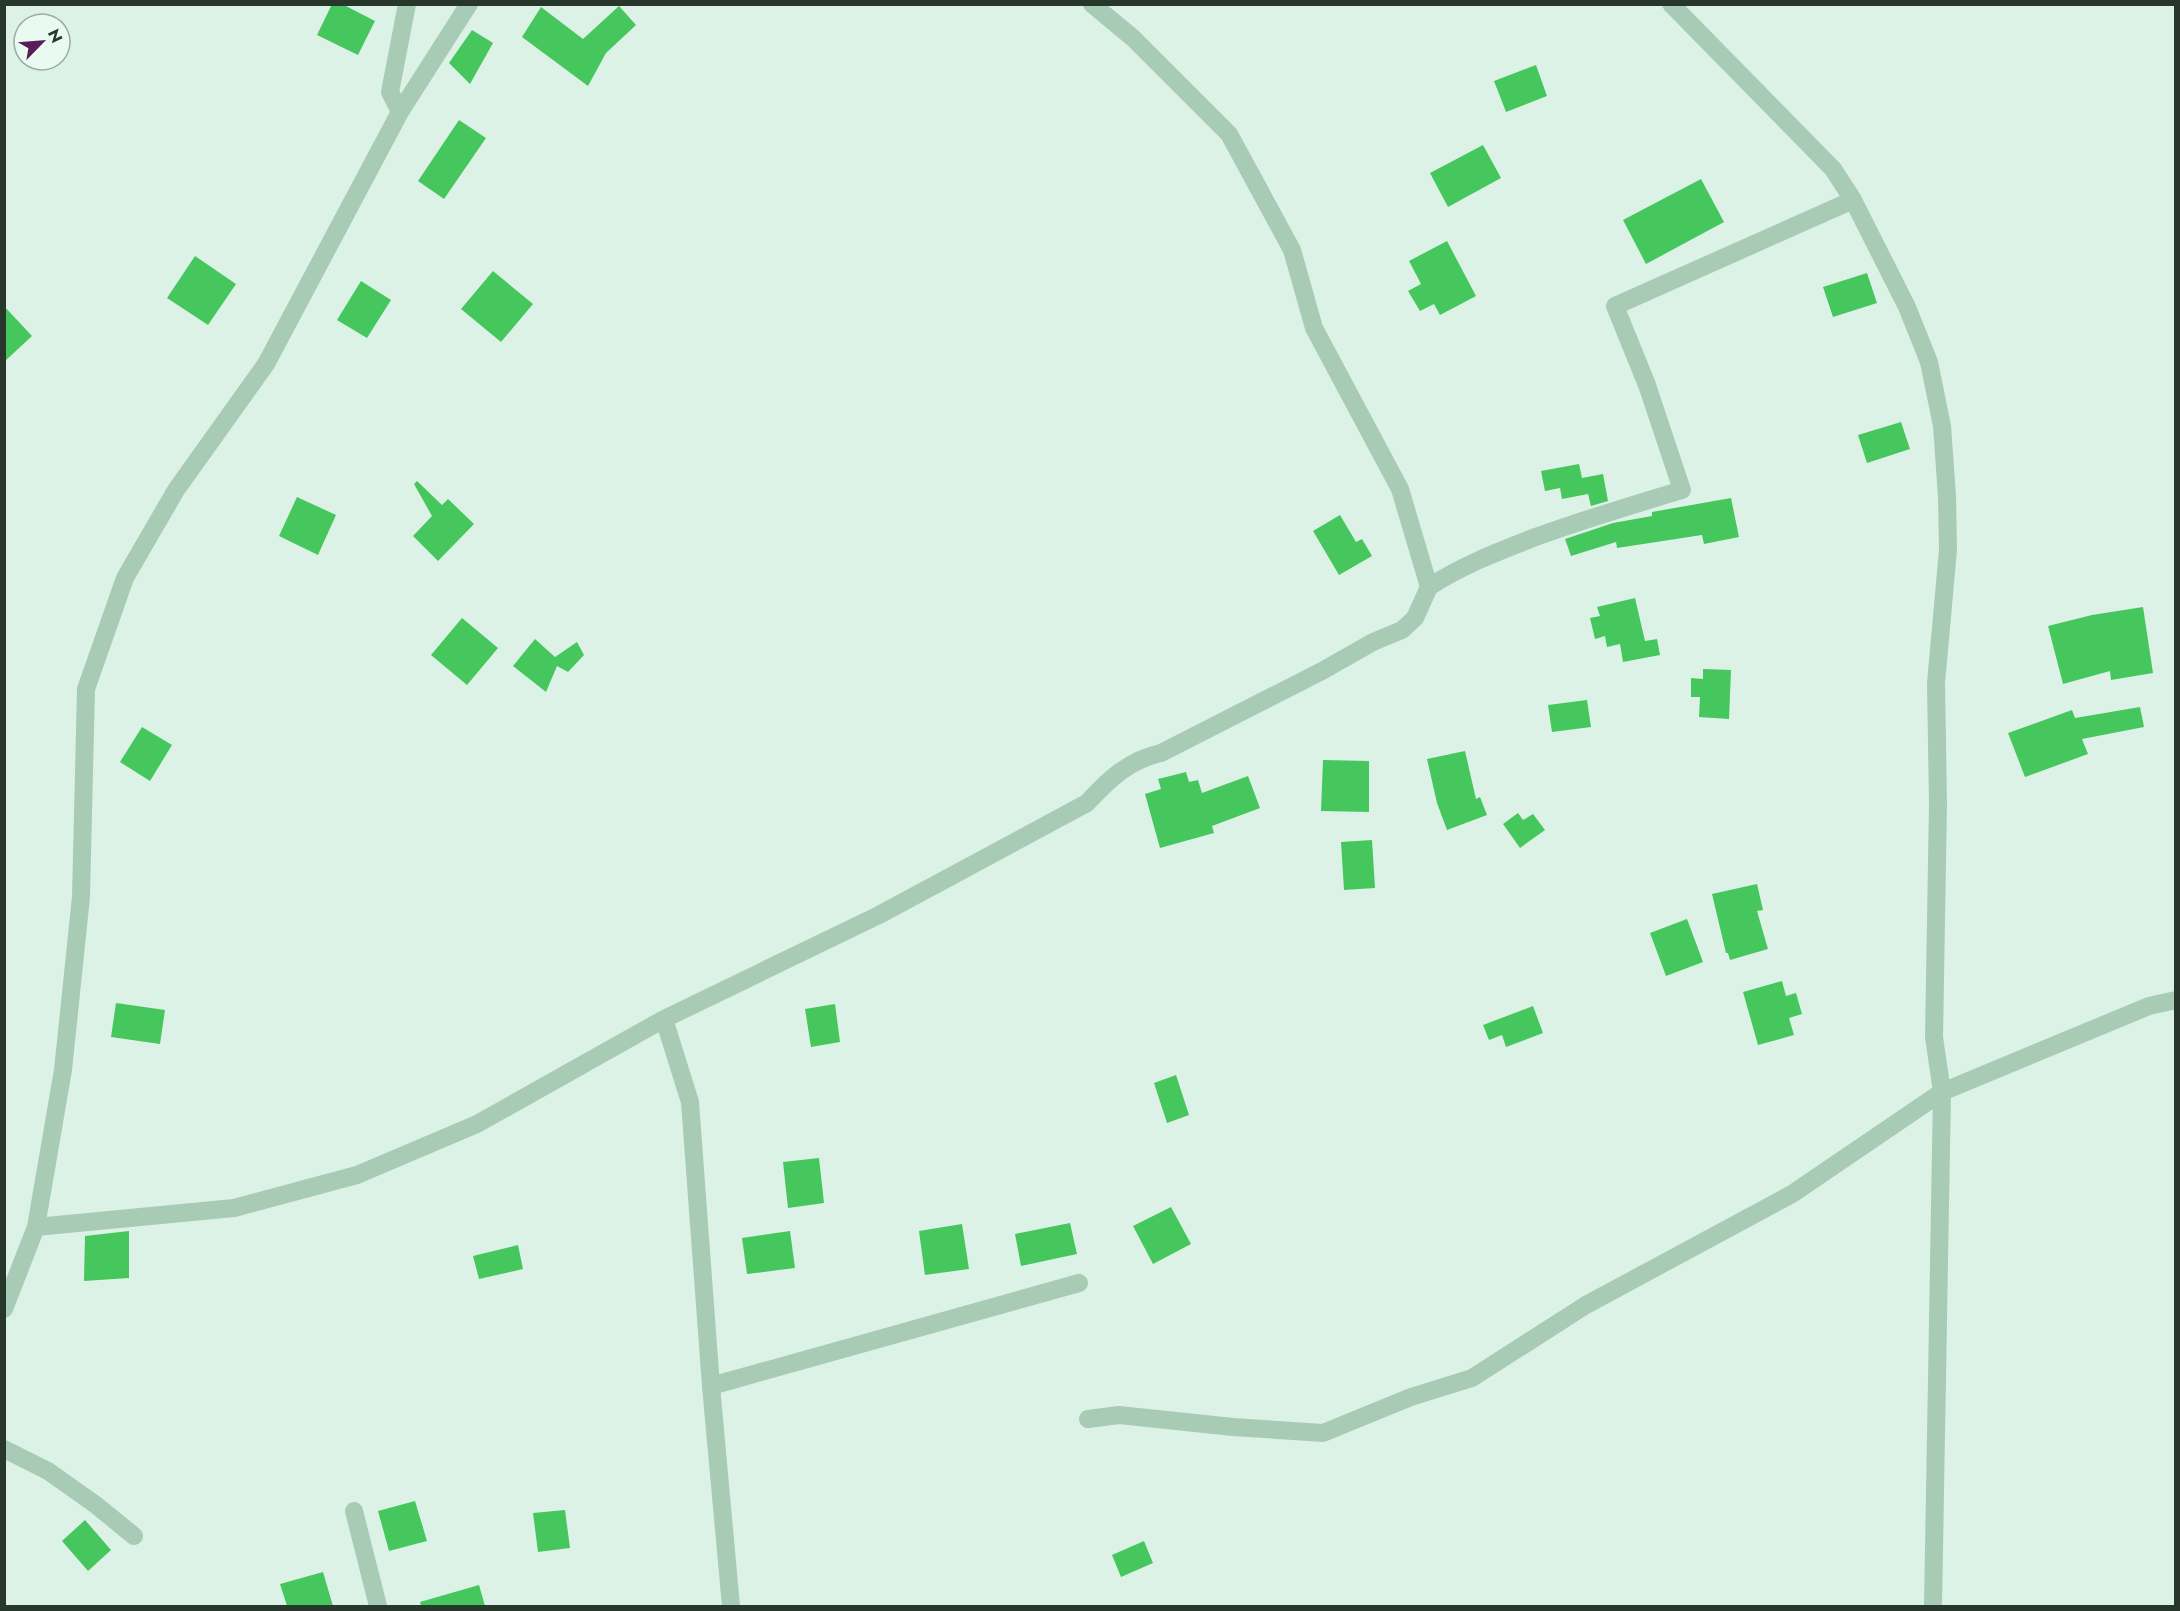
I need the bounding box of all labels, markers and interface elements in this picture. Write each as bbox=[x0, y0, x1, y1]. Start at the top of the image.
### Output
north arrow bbox=[12, 12, 72, 72]
text: N bbox=[42, 25, 68, 46]

